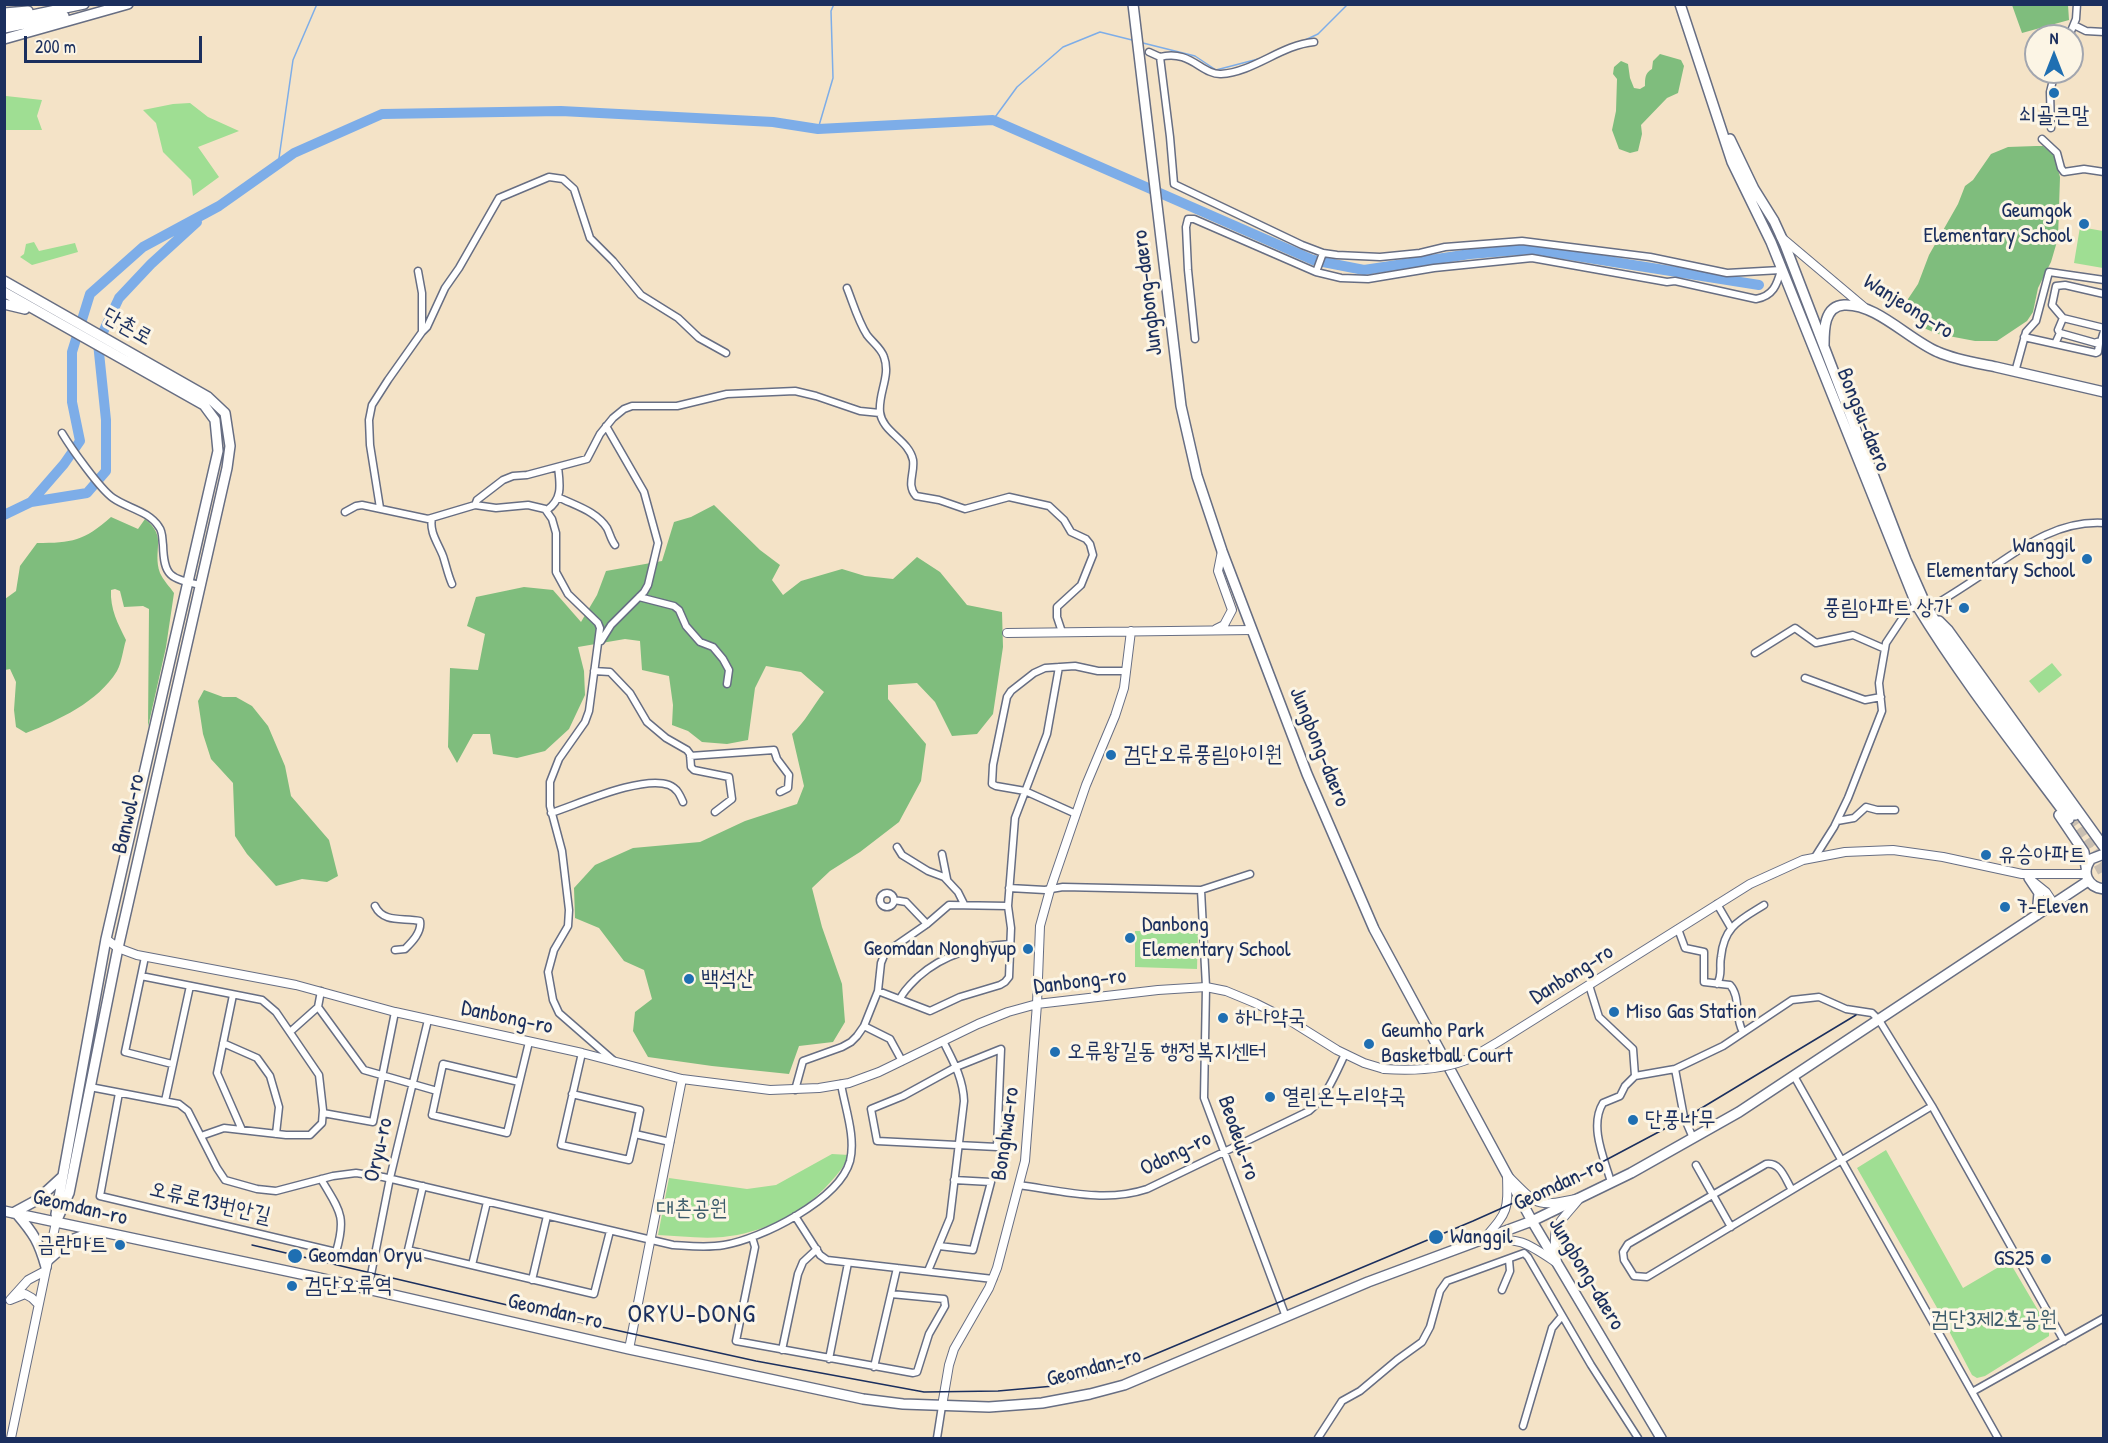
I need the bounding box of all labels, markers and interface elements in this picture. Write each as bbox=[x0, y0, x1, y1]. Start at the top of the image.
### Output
scale bar bbox=[27, 24, 206, 62]
north arrow bbox=[2024, 24, 2084, 84]
text: N bbox=[2050, 27, 2058, 49]
text: 200 m bbox=[35, 34, 76, 59]
marker: 쇠골큰말 bbox=[2047, 86, 2061, 100]
place label: 쇠골큰말 bbox=[2019, 103, 2089, 129]
place label: Geumgok Elementary School bbox=[1924, 198, 2072, 249]
marker: Geumgok Elementary School bbox=[2077, 217, 2091, 231]
street label: Jungbong-daero bbox=[1127, 229, 1169, 357]
street label: Wanjeong-ro bbox=[1858, 269, 1958, 345]
street label: 단촌로 bbox=[97, 303, 157, 351]
street label: Bongsu-daero bbox=[1830, 364, 1896, 476]
place label: Wanggil Elementary School bbox=[1927, 533, 2075, 584]
marker: Wanggil Elementary School bbox=[2080, 552, 2094, 566]
place label: 풍림아파트 상가 bbox=[1823, 595, 1952, 621]
marker: 풍림아파트 상가 bbox=[1957, 601, 1971, 615]
street label: Jungbong-daero bbox=[1283, 683, 1355, 811]
place label: 검단오류풍림아이원 bbox=[1123, 742, 1282, 768]
marker: 검단오류풍림아이원 bbox=[1104, 748, 1118, 762]
street label: Banwol-ro bbox=[107, 772, 151, 856]
place label: 유승아파트 bbox=[1998, 842, 2087, 868]
marker: 유승아파트 bbox=[1979, 848, 1993, 862]
place label: 7-Eleven bbox=[2017, 894, 2089, 920]
marker: 7-Eleven bbox=[1998, 900, 2012, 914]
place label: Danbong Elementary School bbox=[1142, 912, 1290, 963]
marker: Danbong Elementary School bbox=[1123, 931, 1137, 945]
place label: Geomdan Nonghyup bbox=[864, 936, 1016, 962]
street label: Danbong-ro bbox=[1526, 939, 1618, 1011]
marker: Geomdan Nonghyup bbox=[1021, 942, 1035, 956]
street label: Danbong-ro bbox=[1032, 963, 1128, 1001]
place label: 백석산 bbox=[701, 966, 754, 992]
marker: 백석산 bbox=[682, 972, 696, 986]
street label: Danbong-ro bbox=[459, 995, 555, 1041]
place label: Miso Gas Station bbox=[1626, 999, 1757, 1025]
place label: 하나약국 bbox=[1235, 1005, 1306, 1031]
marker: Miso Gas Station bbox=[1607, 1005, 1621, 1019]
marker: 하나약국 bbox=[1216, 1011, 1230, 1025]
place label: Geumho Park Basketball Court bbox=[1381, 1018, 1513, 1070]
marker: Geumho Park Basketball Court bbox=[1362, 1037, 1376, 1051]
place label: 오류왕길동 행정복지센터 bbox=[1067, 1039, 1267, 1065]
marker: 오류왕길동 행정복지센터 bbox=[1048, 1045, 1062, 1059]
place label: 열린온누리약국 bbox=[1282, 1084, 1406, 1110]
street label: Bonghwa-ro bbox=[986, 1086, 1026, 1182]
marker: 열린온누리약국 bbox=[1263, 1090, 1277, 1104]
street label: Beodeul-ro bbox=[1211, 1093, 1265, 1183]
place label: 단풍나무 bbox=[1645, 1107, 1716, 1133]
marker: 단풍나무 bbox=[1626, 1113, 1640, 1127]
street label: Oryu-ro bbox=[359, 1115, 399, 1185]
street label: Odong-ro bbox=[1136, 1126, 1216, 1182]
street label: Geomdan-ro bbox=[1510, 1153, 1608, 1217]
street label: 오류로13번안길 bbox=[147, 1176, 273, 1230]
street label: Geomdan-ro bbox=[30, 1184, 130, 1232]
park label: 대촌공원 bbox=[657, 1196, 727, 1222]
street label: Jungbong-daero bbox=[1542, 1213, 1630, 1335]
place label: Wanggil bbox=[1450, 1224, 1512, 1250]
marker: Wanggil bbox=[1427, 1228, 1445, 1246]
place label: 금란마트 bbox=[37, 1232, 108, 1258]
marker: 금란마트 bbox=[113, 1238, 127, 1252]
place label: Geomdan Oryu bbox=[308, 1243, 422, 1269]
place label: GS25 bbox=[1994, 1246, 2034, 1272]
marker: Geomdan Oryu bbox=[286, 1247, 304, 1265]
marker: GS25 bbox=[2039, 1252, 2053, 1266]
place label: 검단오류역 bbox=[304, 1273, 393, 1299]
marker: 검단오류역 bbox=[285, 1279, 299, 1293]
street label: Geomdan-ro bbox=[505, 1288, 605, 1336]
district label: ORYU-DONG bbox=[627, 1299, 757, 1331]
park label: 검단3제2호공원 bbox=[1931, 1307, 2057, 1333]
street label: Geomdan-ro bbox=[1044, 1343, 1144, 1393]

